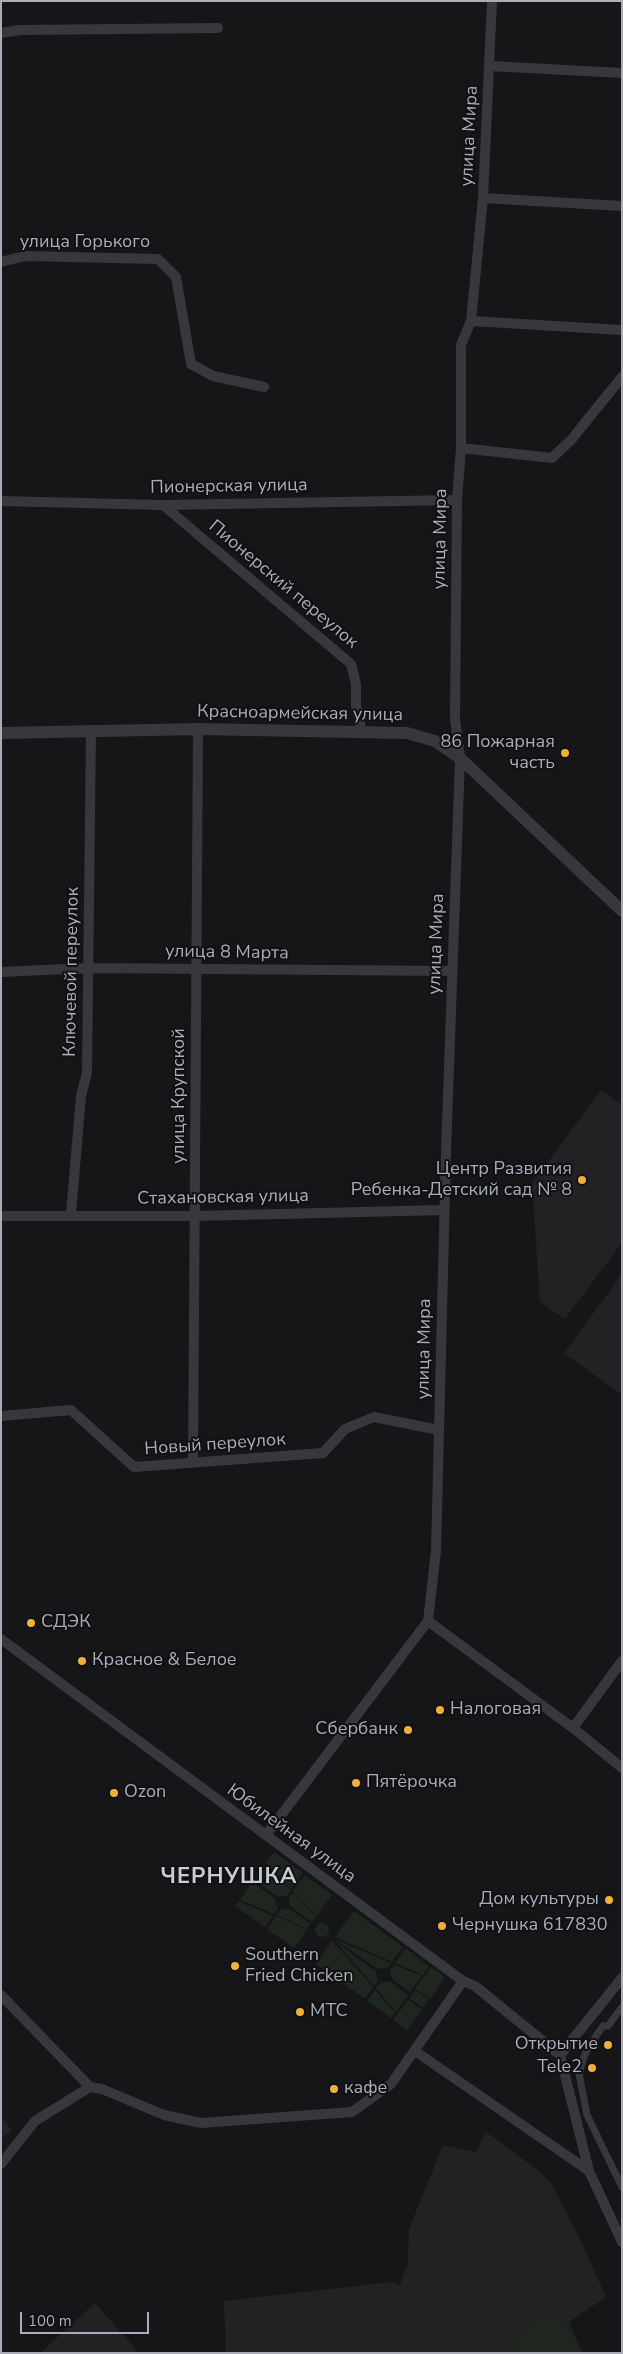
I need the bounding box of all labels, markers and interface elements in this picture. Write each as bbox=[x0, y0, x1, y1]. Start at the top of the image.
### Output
street label: улица Мира bbox=[457, 85, 483, 187]
street label: улица Горького bbox=[20, 232, 150, 254]
street label: Пионерская улица bbox=[150, 475, 308, 499]
street label: улица Мира bbox=[429, 488, 453, 590]
street label: Пионерский переулок bbox=[204, 516, 362, 654]
street label: Красноармейская улица bbox=[197, 701, 403, 727]
place label: 86 Пожарная часть bbox=[441, 732, 555, 774]
marker: 86 Пожарная часть bbox=[559, 747, 571, 759]
street label: Ключевой переулок bbox=[60, 887, 84, 1057]
street label: улица Мира bbox=[424, 893, 450, 995]
street label: улица 8 Марта bbox=[165, 941, 289, 965]
street label: улица Крупской bbox=[169, 1028, 191, 1164]
place label: Центр Развития Ребенка-Детский сад № 8 bbox=[351, 1159, 572, 1202]
marker: Центр Развития Ребенка-Детский сад № 8 bbox=[576, 1174, 588, 1186]
street label: Стахановская улица bbox=[137, 1186, 309, 1210]
street label: улица Мира bbox=[413, 1298, 437, 1400]
street label: Новый переулок bbox=[144, 1429, 286, 1461]
place label: СДЭК bbox=[41, 1612, 91, 1634]
marker: СДЭК bbox=[25, 1617, 37, 1629]
place label: Красное & Белое bbox=[92, 1650, 237, 1672]
marker: Красное & Белое bbox=[76, 1655, 88, 1667]
place label: Налоговая bbox=[450, 1699, 541, 1721]
marker: Налоговая bbox=[434, 1704, 446, 1716]
place label: Сбербанк bbox=[315, 1719, 398, 1741]
marker: Сбербанк bbox=[402, 1724, 414, 1736]
place label: Пятёрочка bbox=[366, 1772, 457, 1794]
marker: Пятёрочка bbox=[350, 1777, 362, 1789]
street label: Юбилейная улица bbox=[222, 1780, 360, 1888]
place label: Ozon bbox=[124, 1782, 166, 1804]
marker: Ozon bbox=[108, 1787, 120, 1799]
district label: ЧЕРНУШКА bbox=[160, 1865, 298, 1891]
place label: Дом культуры bbox=[479, 1889, 599, 1911]
marker: Дом культуры bbox=[603, 1894, 615, 1906]
place label: Чернушка 617830 bbox=[452, 1915, 608, 1937]
marker: Чернушка 617830 bbox=[436, 1920, 448, 1932]
place label: Southern Fried Chicken bbox=[245, 1945, 353, 1988]
marker: Southern Fried Chicken bbox=[229, 1960, 241, 1972]
place label: МТС bbox=[310, 2001, 348, 2023]
marker: МТС bbox=[294, 2006, 306, 2018]
place label: Открытие bbox=[515, 2034, 598, 2056]
marker: Открытие bbox=[602, 2039, 614, 2051]
place label: Tele2 bbox=[537, 2057, 582, 2079]
marker: Tele2 bbox=[586, 2062, 598, 2074]
place label: кафе bbox=[344, 2078, 387, 2100]
marker: кафе bbox=[328, 2083, 340, 2095]
scale bar bbox=[22, 2302, 151, 2334]
text: 100 m bbox=[28, 2311, 72, 2331]

